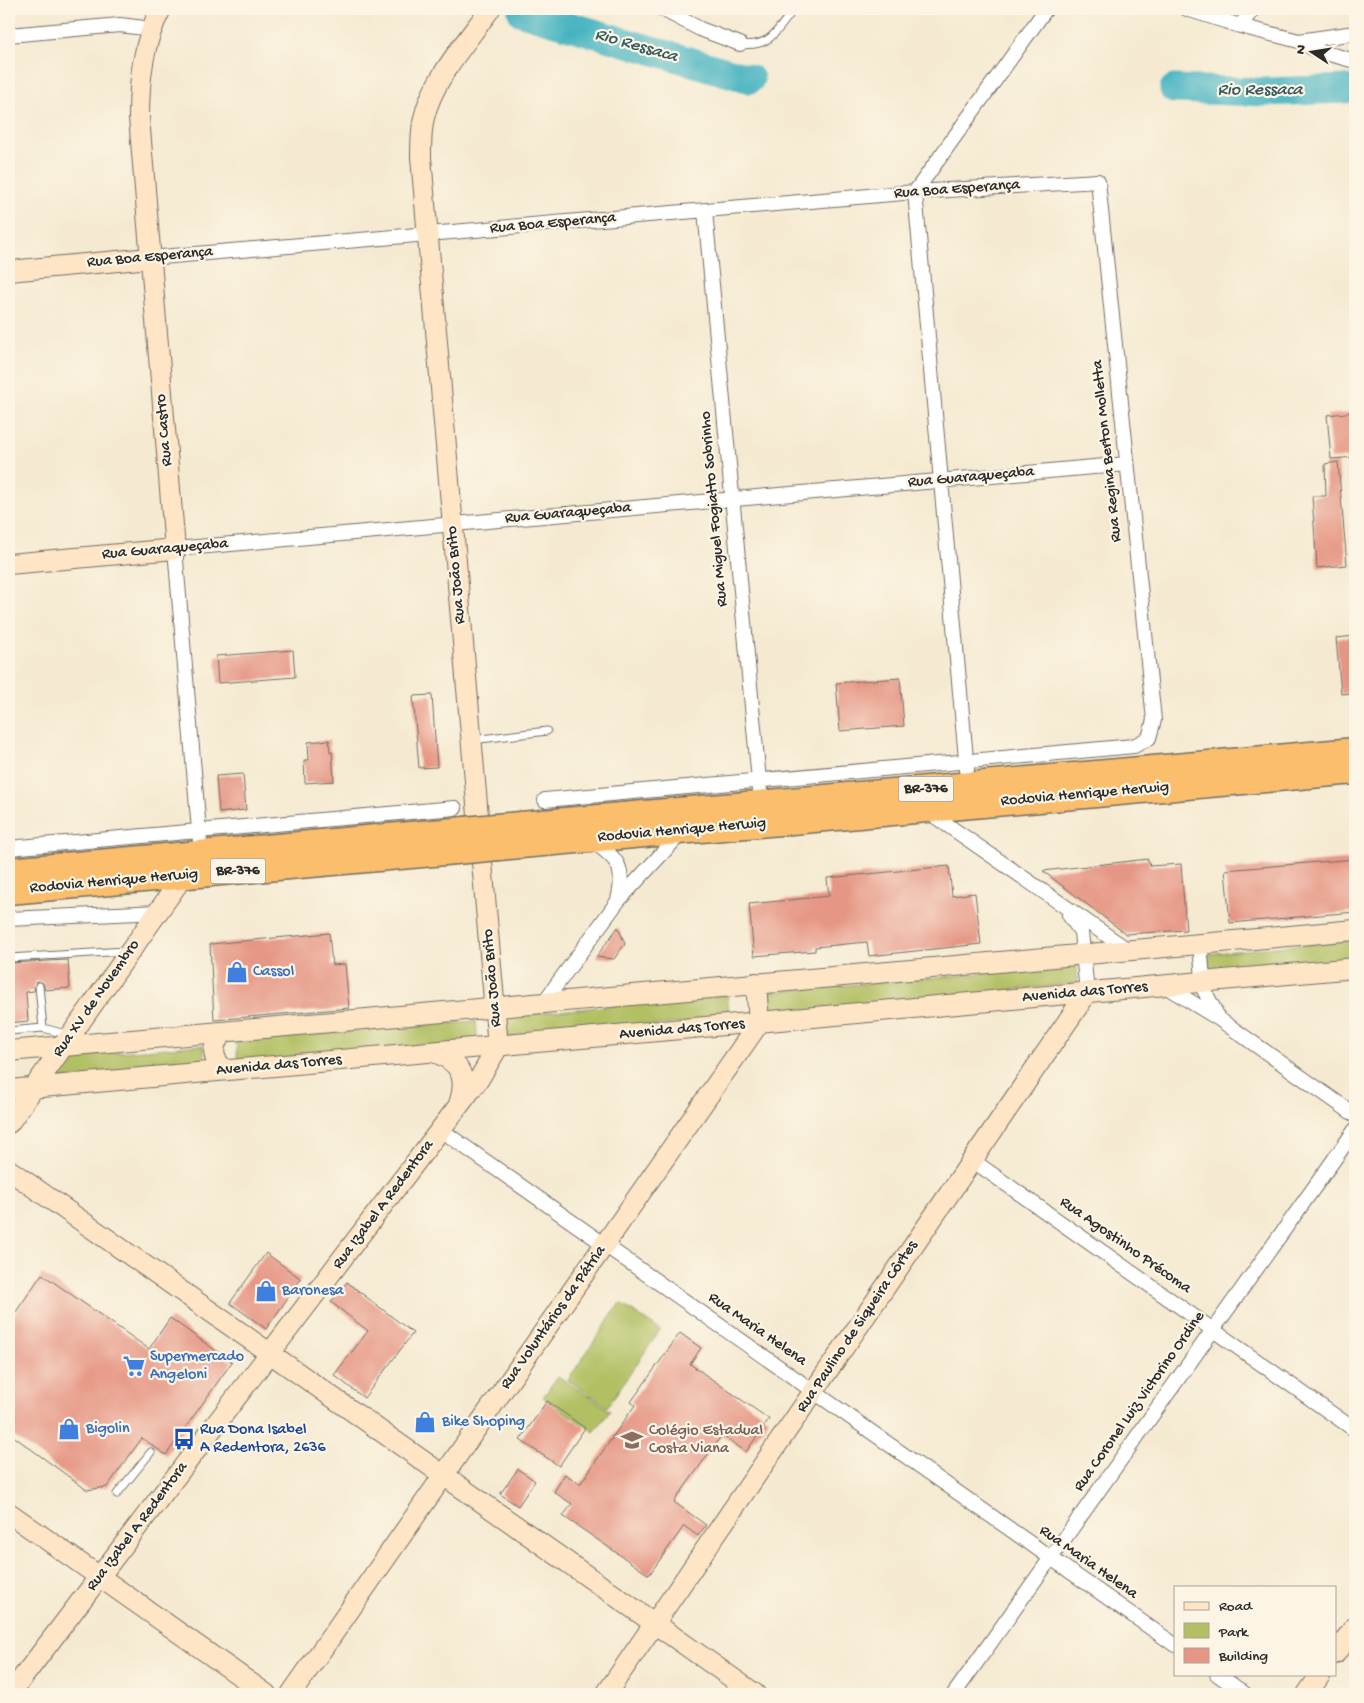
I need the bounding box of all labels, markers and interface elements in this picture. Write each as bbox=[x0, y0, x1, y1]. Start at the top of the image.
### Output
water label: Rio Ressaca bbox=[592, 24, 681, 68]
north arrow bbox=[1286, 28, 1336, 78]
text: N bbox=[1292, 44, 1311, 56]
water label: Rio Ressaca bbox=[1217, 80, 1304, 101]
street label: Rua Boa Esperança bbox=[893, 176, 1022, 204]
street label: Rua Boa Esperança bbox=[489, 209, 618, 239]
street label: Rua Boa Esperança bbox=[86, 243, 215, 273]
street label: Rua Regina Berton Molletta bbox=[1089, 358, 1127, 543]
street label: Rua Castro bbox=[152, 393, 178, 467]
street label: Rua Miguel Fogiatto Sobrinho bbox=[697, 410, 733, 608]
street label: Rua Guaraqueçaba bbox=[907, 463, 1036, 493]
street label: Rua Guaraqueçaba bbox=[504, 499, 633, 529]
street label: Rua João Brito bbox=[443, 525, 471, 625]
street label: Rua Guaraqueçaba bbox=[101, 535, 230, 565]
road number: BR-376 bbox=[898, 776, 954, 802]
street label: Rodovia Henrique Herwig bbox=[1000, 778, 1170, 812]
street label: Rodovia Henrique Herwig bbox=[597, 814, 767, 848]
road number: BR-376 bbox=[210, 858, 266, 884]
street label: Rodovia Henrique Herwig bbox=[29, 865, 199, 899]
street label: Rua João Brito bbox=[479, 928, 507, 1028]
street label: Rua XV de Novembro bbox=[49, 937, 145, 1061]
shop icon: Cassol bbox=[224, 959, 250, 985]
place label: Cassol bbox=[253, 963, 294, 982]
street label: Avenida das Torres bbox=[1022, 978, 1150, 1008]
street label: Avenida das Torres bbox=[619, 1015, 747, 1045]
street label: Avenida das Torres bbox=[216, 1051, 344, 1081]
street label: Rua Izabel A Redentora bbox=[329, 1136, 439, 1273]
street label: Rua Agostinho Précoma bbox=[1056, 1193, 1195, 1299]
street label: Rua Paulino de Siqueira Côrtes bbox=[793, 1237, 923, 1417]
street label: Rua Voluntários da Pátria bbox=[497, 1242, 612, 1394]
shop icon: Baronesa bbox=[253, 1278, 279, 1304]
place label: Baronesa bbox=[281, 1282, 345, 1301]
street label: Rua Maria Helena bbox=[704, 1289, 811, 1372]
street label: Rua Coronel Luiz Victorino Ordine bbox=[1070, 1308, 1210, 1496]
place label: Supermercado Angeloni bbox=[150, 1348, 244, 1385]
supermarket icon: Supermercado Angeloni bbox=[121, 1353, 147, 1379]
shop icon: Bike Shoping bbox=[412, 1409, 438, 1435]
place label: Bike Shoping bbox=[441, 1413, 525, 1432]
shop icon: Bigolin bbox=[56, 1416, 82, 1442]
place label: Bigolin bbox=[85, 1420, 130, 1439]
place label: Rua Dona Isabel A Redentora, 2636 bbox=[200, 1421, 327, 1458]
place label: Colégio Estadual Costa Viana bbox=[649, 1422, 763, 1459]
bus stop icon: Rua Dona Isabel A Redentora, 2636 bbox=[171, 1426, 197, 1452]
school or university icon: Colégio Estadual Costa Viana bbox=[619, 1427, 645, 1453]
street label: Rua Izabel A Redentora bbox=[83, 1458, 193, 1595]
street label: Rua Maria Helena bbox=[1035, 1522, 1142, 1605]
legend bbox=[1174, 1586, 1336, 1676]
text: Road bbox=[1219, 1598, 1253, 1616]
text: Park bbox=[1218, 1624, 1249, 1642]
text: Building bbox=[1218, 1648, 1268, 1666]

